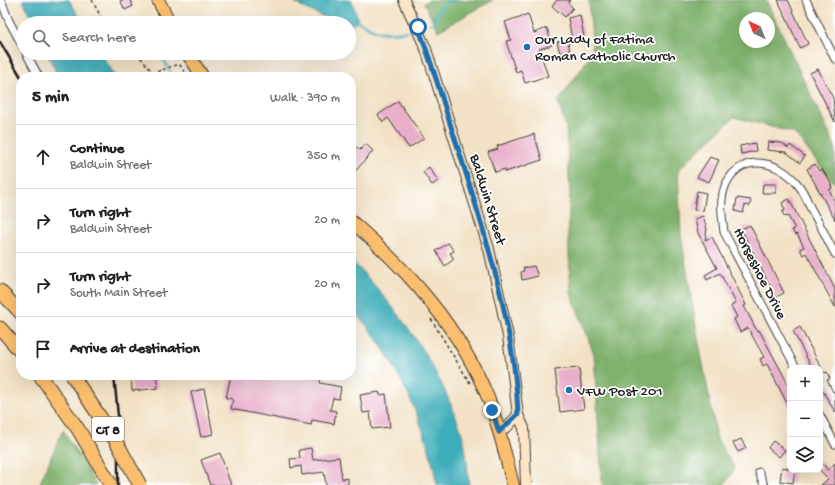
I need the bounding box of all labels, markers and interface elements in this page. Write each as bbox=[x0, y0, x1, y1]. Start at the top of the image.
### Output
north arrow bbox=[739, 12, 775, 48]
search box bbox=[16, 16, 356, 60]
route start bbox=[409, 18, 427, 36]
icon: search bbox=[30, 27, 52, 49]
text: Search here bbox=[62, 29, 136, 47]
place label: Our Lady of Fatima Roman Catholic Church bbox=[535, 31, 676, 66]
marker: Our Lady of Fatima Roman Catholic Church bbox=[522, 42, 532, 52]
text: 5 min bbox=[32, 88, 69, 108]
text: Walk · 390 m bbox=[270, 91, 340, 106]
text: Continue bbox=[70, 140, 124, 158]
icon: ahead bbox=[32, 146, 54, 168]
text: 350 m bbox=[307, 149, 340, 164]
street label: Baldwin Street bbox=[464, 151, 510, 249]
text: Baldwin Street bbox=[70, 158, 151, 173]
text: Turn right bbox=[70, 204, 130, 222]
icon: right bbox=[32, 210, 54, 232]
text: 20 m bbox=[314, 213, 340, 228]
text: Baldwin Street bbox=[70, 222, 151, 237]
street label: Horseshoe Drive bbox=[728, 225, 790, 323]
text: Turn right bbox=[70, 268, 130, 286]
icon: right bbox=[32, 274, 54, 296]
text: 20 m bbox=[314, 277, 340, 292]
text: South Main Street bbox=[70, 286, 167, 301]
icon: arrive bbox=[32, 338, 54, 360]
text: Arrive at destination bbox=[70, 340, 200, 358]
map controls bbox=[787, 365, 823, 473]
button: + bbox=[787, 365, 823, 401]
place label: VFW Post 201 bbox=[576, 383, 663, 401]
marker: VFW Post 201 bbox=[564, 385, 574, 395]
route end bbox=[483, 401, 501, 419]
button: − bbox=[787, 401, 823, 437]
road number: CT 8 bbox=[92, 417, 124, 441]
button: layers bbox=[787, 437, 823, 473]

